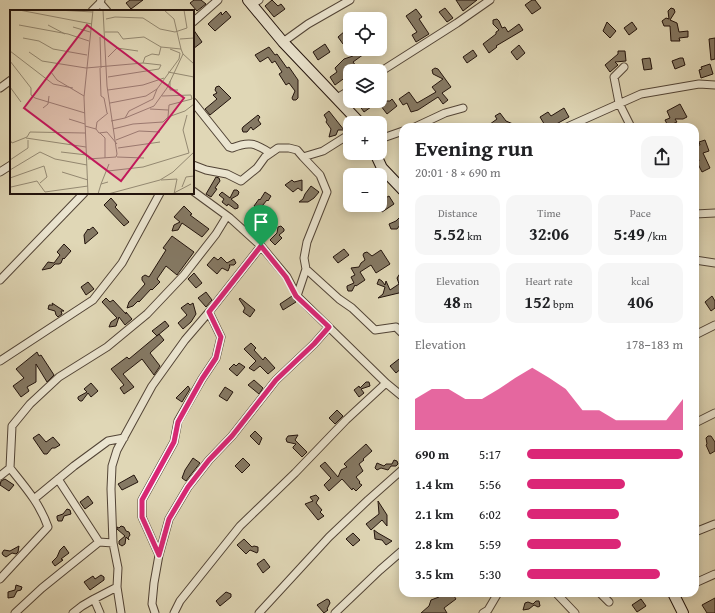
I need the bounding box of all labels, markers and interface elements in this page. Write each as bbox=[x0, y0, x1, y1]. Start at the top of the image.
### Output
inset map bbox=[10, 10, 194, 194]
map controls bbox=[343, 12, 387, 212]
button: locate bbox=[343, 12, 387, 56]
button: layers bbox=[343, 64, 387, 108]
button: + bbox=[343, 116, 387, 160]
text: Evening run bbox=[415, 132, 533, 164]
button: share bbox=[641, 136, 683, 178]
text: 20:01 · 8 × 690 m bbox=[415, 163, 501, 182]
button: − bbox=[343, 168, 387, 212]
pin bbox=[244, 205, 278, 246]
text: Distance bbox=[438, 205, 477, 221]
text: Time bbox=[537, 205, 561, 221]
text: Pace bbox=[630, 205, 651, 221]
icon: arrive bbox=[250, 211, 272, 233]
text: 5.52 bbox=[434, 221, 465, 246]
text: 32:06 bbox=[529, 221, 569, 246]
text: 5:49 bbox=[614, 221, 645, 246]
text: km bbox=[465, 228, 482, 244]
text: /km bbox=[645, 228, 667, 244]
text: Elevation bbox=[436, 273, 479, 289]
text: Heart rate bbox=[525, 273, 573, 289]
text: kcal bbox=[631, 273, 650, 289]
text: 48 bbox=[443, 289, 461, 314]
text: 152 bbox=[524, 289, 551, 314]
text: 406 bbox=[627, 289, 654, 314]
text: m bbox=[461, 296, 472, 312]
text: bpm bbox=[551, 296, 574, 312]
text: Elevation bbox=[415, 335, 466, 354]
text: 178–183 m bbox=[626, 335, 683, 354]
text: 690 m bbox=[415, 445, 449, 464]
text: 5:17 bbox=[479, 445, 501, 464]
text: 1.4 km bbox=[415, 475, 454, 494]
text: 5:56 bbox=[479, 475, 501, 494]
text: 2.1 km bbox=[415, 505, 454, 524]
text: 6:02 bbox=[479, 505, 501, 524]
text: 2.8 km bbox=[415, 535, 454, 554]
text: 5:59 bbox=[479, 535, 501, 554]
text: 3.5 km bbox=[415, 565, 454, 584]
text: 5:30 bbox=[479, 565, 501, 584]

